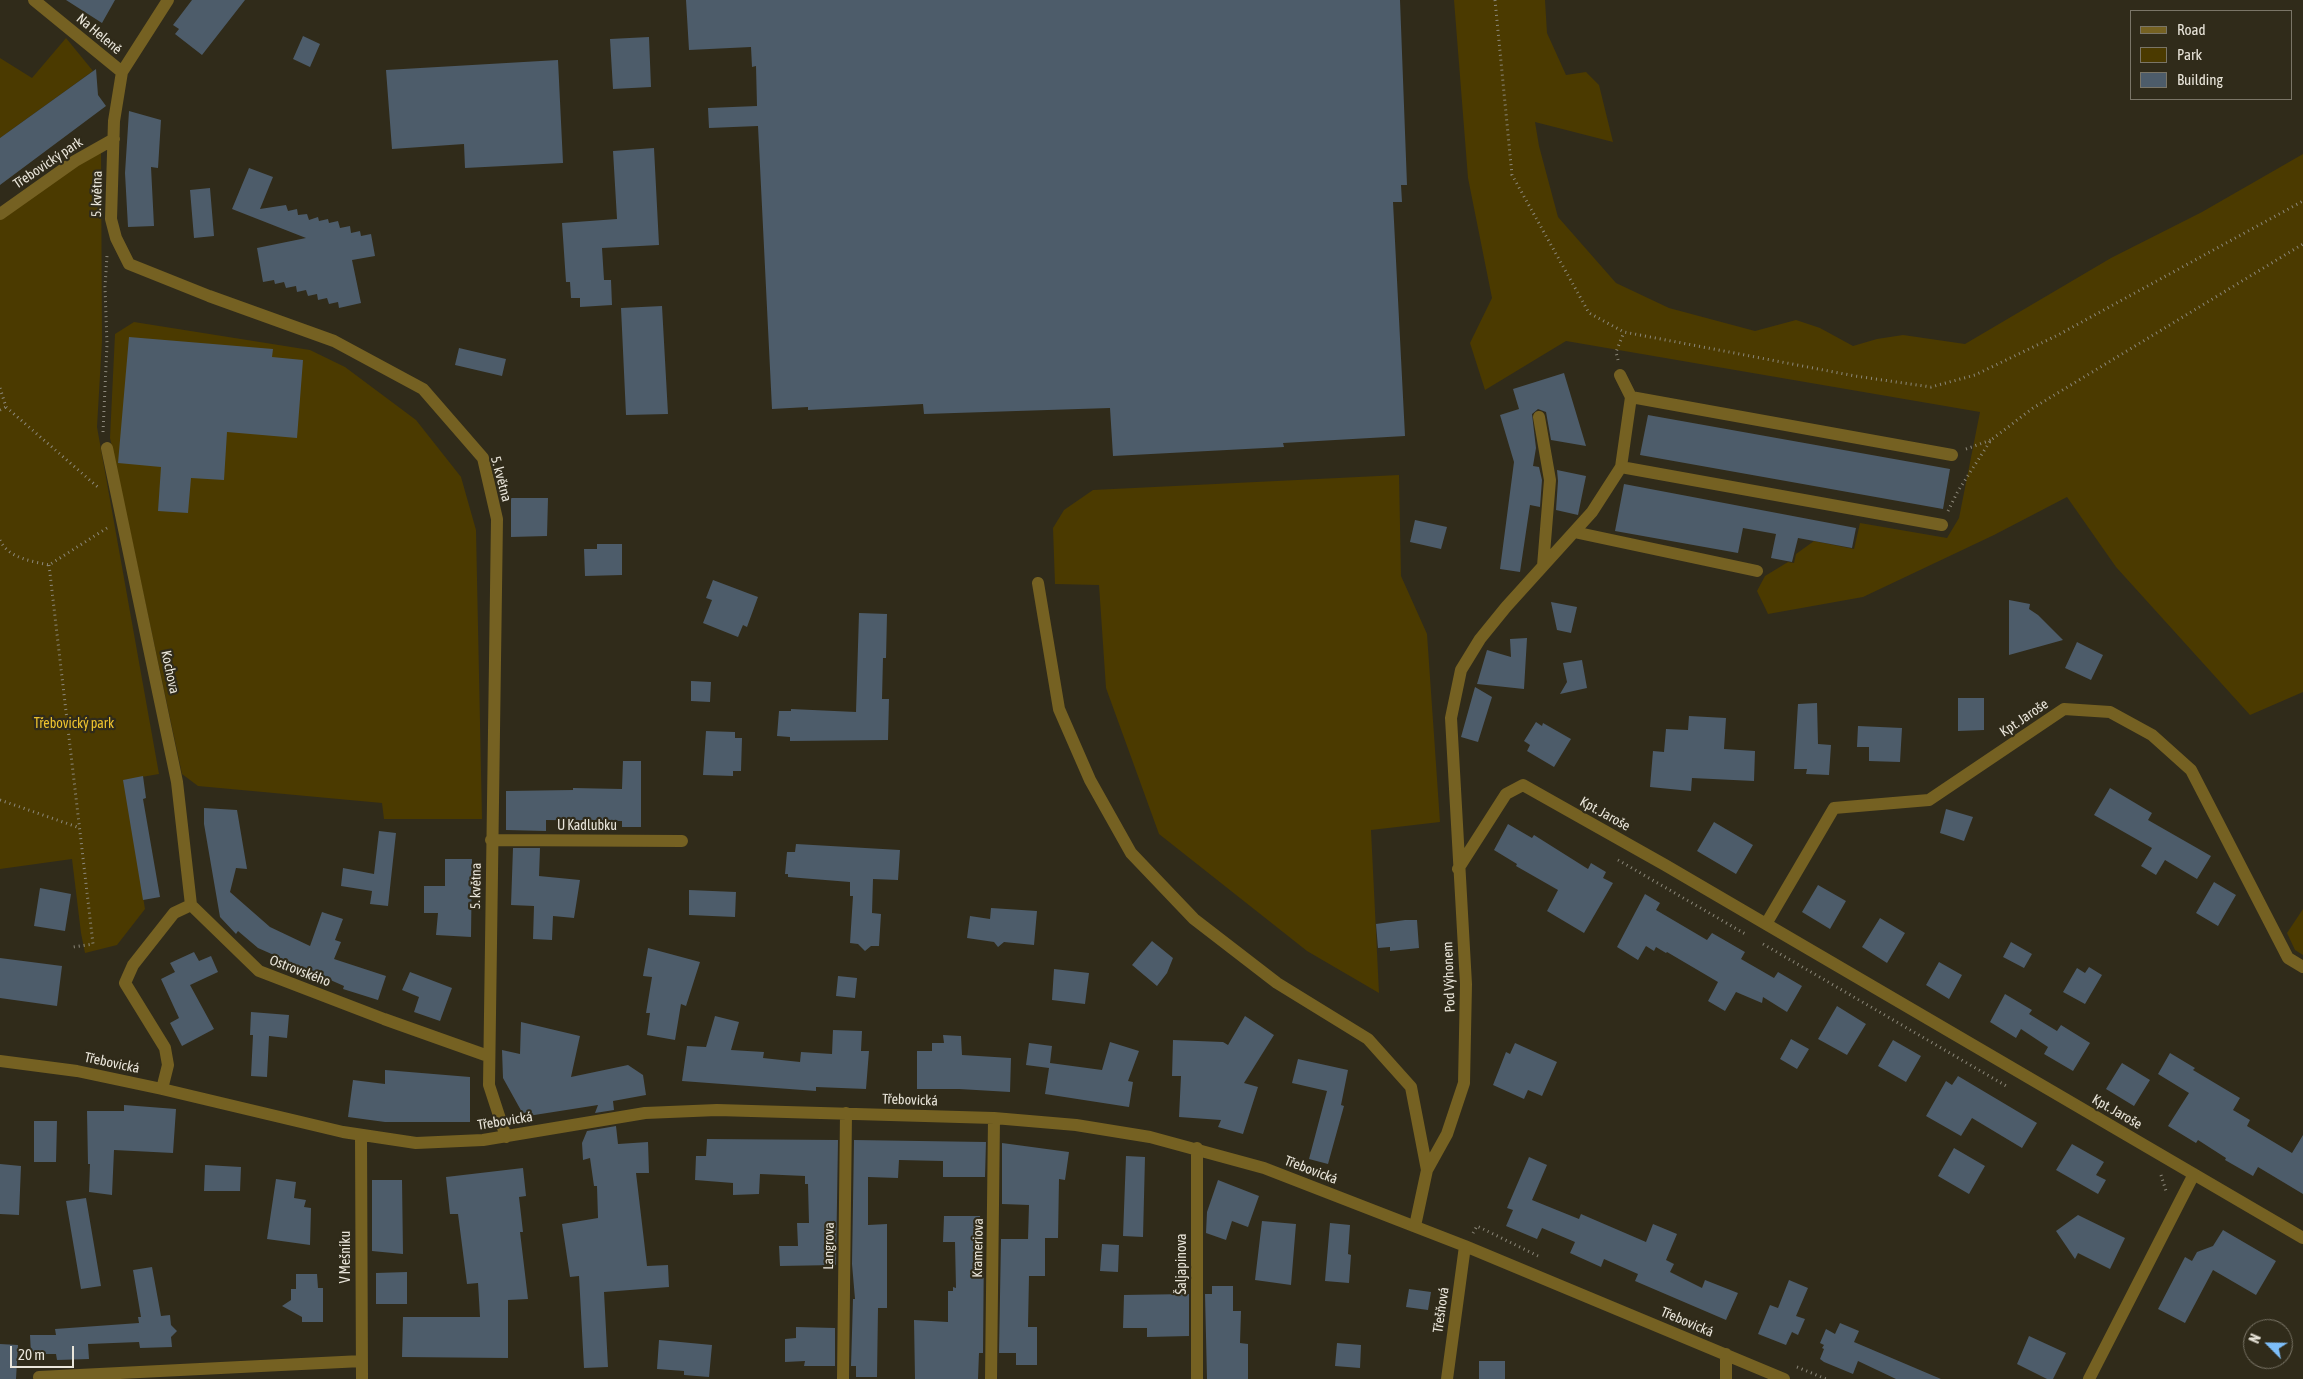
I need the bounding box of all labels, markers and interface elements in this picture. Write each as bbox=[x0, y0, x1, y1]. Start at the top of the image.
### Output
street label: Na Heleně bbox=[73, 10, 125, 58]
legend bbox=[2130, 10, 2293, 100]
text: Road bbox=[2177, 21, 2206, 38]
text: Park bbox=[2177, 46, 2202, 63]
text: Building bbox=[2177, 71, 2223, 88]
street label: Třebovický park bbox=[10, 134, 86, 192]
street label: 5. května bbox=[88, 171, 106, 217]
street label: 5. května bbox=[487, 454, 515, 504]
street label: Kochova bbox=[157, 649, 183, 695]
street label: Kpt. Jaroše bbox=[1997, 696, 2051, 740]
park label: Třebovický park bbox=[34, 716, 114, 732]
street label: Kpt. Jaroše bbox=[1577, 793, 1633, 835]
street label: U Kadlubku bbox=[557, 818, 617, 834]
street label: 5. května bbox=[467, 863, 485, 909]
street label: Pod Výhonem bbox=[1439, 941, 1459, 1013]
street label: Ostrovského bbox=[267, 952, 333, 990]
street label: Třebovická bbox=[83, 1049, 141, 1077]
street label: Třebovická bbox=[882, 1091, 938, 1109]
street label: Kpt. Jaroše bbox=[2089, 1091, 2145, 1133]
street label: Třebovická bbox=[476, 1108, 534, 1134]
street label: Třebovická bbox=[1282, 1152, 1340, 1188]
street label: Krameriova bbox=[969, 1218, 987, 1278]
street label: Langrova bbox=[820, 1222, 838, 1270]
street label: V Mešníku bbox=[338, 1231, 354, 1283]
street label: Šaljapinova bbox=[1174, 1233, 1190, 1295]
street label: Třešňová bbox=[1429, 1286, 1453, 1334]
street label: Třebovická bbox=[1658, 1303, 1716, 1341]
north arrow bbox=[2243, 1319, 2293, 1369]
text: N bbox=[2246, 1332, 2264, 1345]
scale bar bbox=[12, 1336, 76, 1368]
text: 20 m bbox=[18, 1346, 45, 1363]

